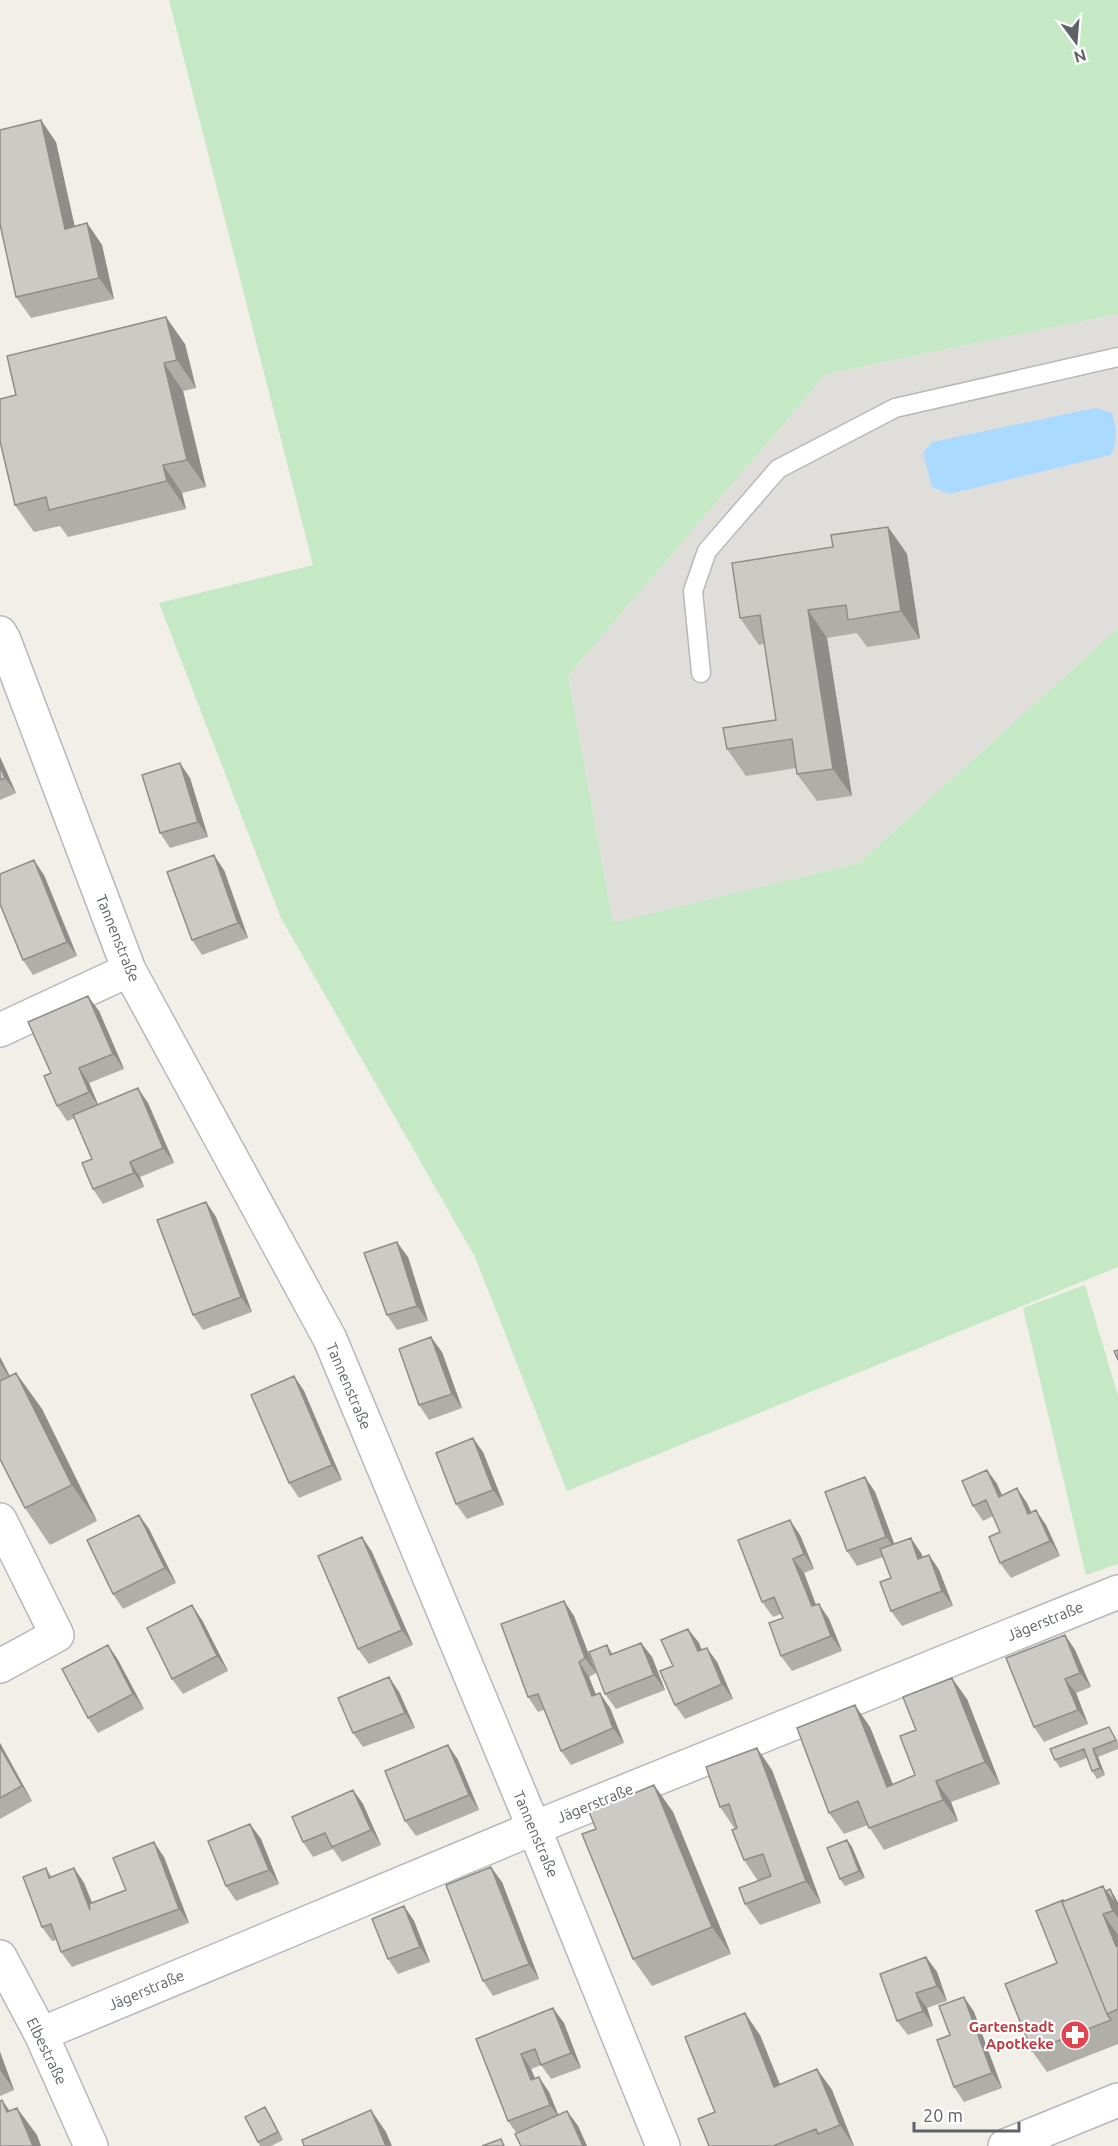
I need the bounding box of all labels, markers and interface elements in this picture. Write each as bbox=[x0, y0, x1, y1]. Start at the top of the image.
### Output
north arrow bbox=[1046, 12, 1106, 72]
text: N bbox=[1072, 46, 1088, 67]
street label: Tannenstraße bbox=[93, 892, 143, 984]
street label: Tannenstraße bbox=[323, 1340, 375, 1432]
street label: Jägerstraße bbox=[1004, 1598, 1086, 1644]
street label: Jägerstraße bbox=[554, 1780, 636, 1826]
street label: Tannenstraße bbox=[510, 1788, 562, 1880]
street label: Jägerstraße bbox=[105, 1966, 187, 2014]
street label: Elbestraße bbox=[23, 2015, 71, 2087]
place label: Gartenstadt Apotkeke bbox=[969, 2018, 1055, 2052]
pharmacy icon: Gartenstadt Apotkeke bbox=[1059, 2019, 1091, 2051]
scale bar bbox=[914, 2095, 1019, 2133]
text: 20 m bbox=[923, 2105, 963, 2125]

